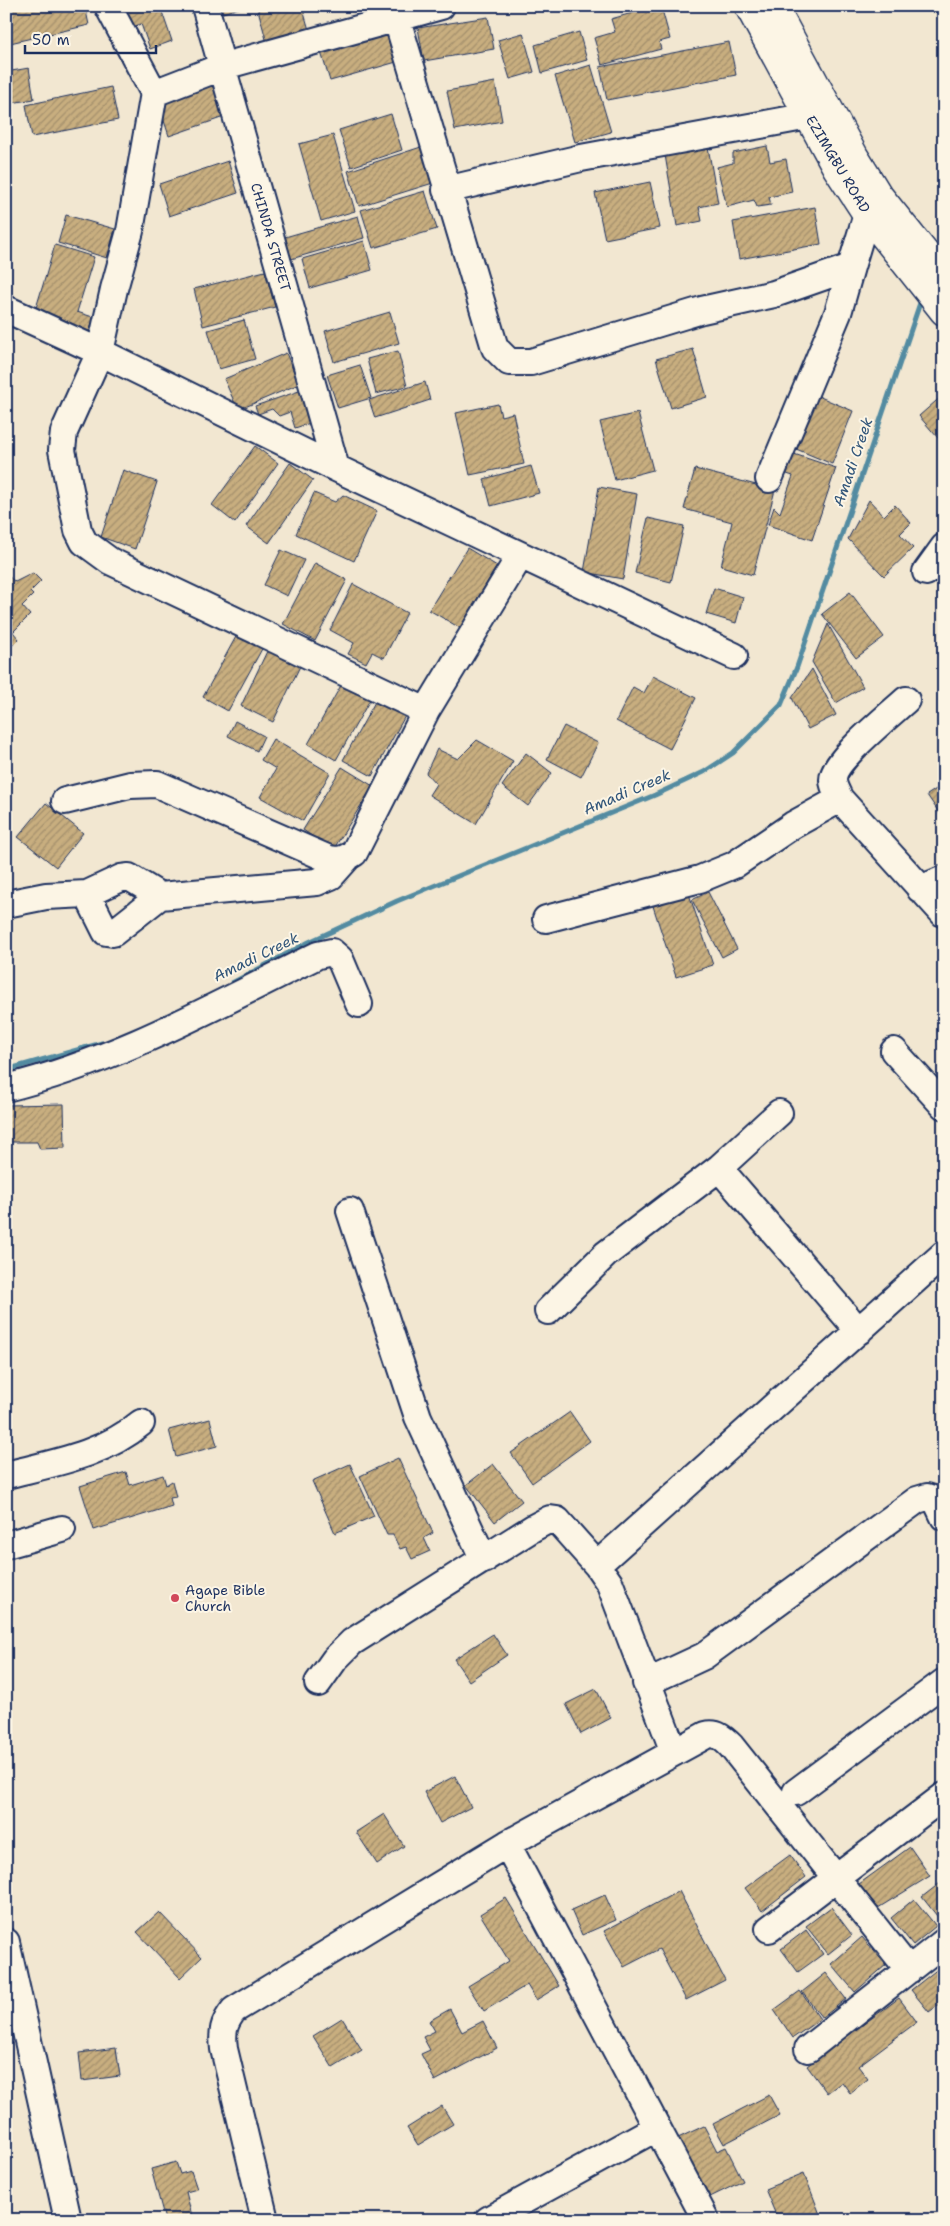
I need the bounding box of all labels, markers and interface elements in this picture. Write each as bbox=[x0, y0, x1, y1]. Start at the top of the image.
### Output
scale bar bbox=[25, 22, 156, 54]
text: 50 m bbox=[32, 30, 70, 50]
street label: EZIMGBU ROAD bbox=[802, 112, 874, 216]
street label: CHINDA STREET bbox=[247, 181, 295, 294]
water label: Amadi Creek bbox=[828, 414, 878, 509]
water label: Amadi Creek bbox=[580, 765, 674, 819]
water label: Amadi Creek bbox=[210, 927, 302, 986]
place label: Agape Bible Church bbox=[185, 1581, 266, 1615]
marker: Agape Bible Church bbox=[169, 1592, 181, 1604]

